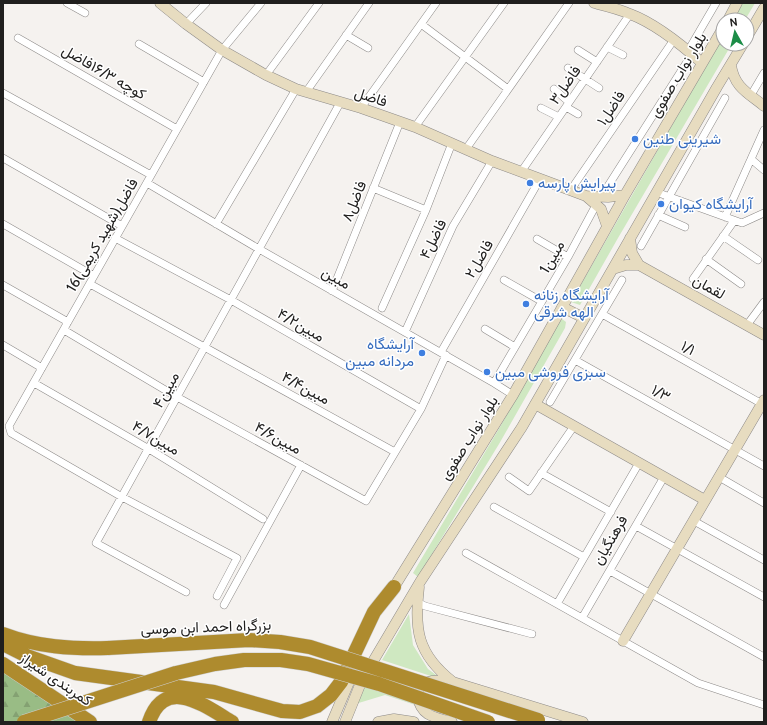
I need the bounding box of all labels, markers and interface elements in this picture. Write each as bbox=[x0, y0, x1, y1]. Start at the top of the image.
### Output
north arrow bbox=[715, 12, 755, 52]
text: N bbox=[729, 15, 738, 30]
street label: بلوار نواب صفوی bbox=[646, 29, 711, 121]
street label: کوچه ۱۶/۳فاضل bbox=[58, 41, 150, 104]
street label: ۳فاضل bbox=[545, 62, 585, 108]
street label: فاضل bbox=[352, 83, 390, 111]
street label: ۱فاضل bbox=[593, 87, 629, 129]
place label: شیرینی طنین bbox=[643, 130, 721, 149]
marker: شیرینی طنین bbox=[630, 134, 640, 144]
place label: پیرایش پارسه bbox=[538, 174, 616, 193]
street label: 16فاضل(شهید کریمی) bbox=[62, 175, 143, 295]
street label: ۸فاضل bbox=[338, 178, 370, 224]
marker: پیرایش پارسه bbox=[525, 178, 535, 188]
place label: آرایشگاه کیوان bbox=[669, 195, 754, 213]
marker: آرایشگاه کیوان bbox=[656, 199, 666, 209]
street label: ۴فاضل bbox=[416, 216, 450, 262]
street label: ۲فاضل bbox=[461, 237, 497, 281]
street label: 1مبین bbox=[535, 237, 569, 277]
street label: مبین bbox=[318, 263, 353, 294]
street label: لقمان bbox=[690, 271, 728, 303]
place label: آرایشگاه زنانه الهه شرقی bbox=[534, 286, 610, 322]
marker: آرایشگاه زنانه الهه شرقی bbox=[521, 299, 531, 309]
street label: ۴/۲مبین bbox=[274, 304, 328, 346]
place label: آرایشگاه مردانه مبین bbox=[345, 335, 416, 371]
street label: ۱/۱ bbox=[678, 337, 698, 359]
marker: آرایشگاه مردانه مبین bbox=[417, 348, 427, 358]
place label: سبزی فروشی مبین bbox=[495, 363, 606, 382]
marker: سبزی فروشی مبین bbox=[482, 367, 492, 377]
street label: ۴/۴مبین bbox=[278, 368, 333, 409]
street label: ۴مبین bbox=[149, 369, 184, 412]
street label: ۱/۳ bbox=[648, 381, 674, 406]
street label: بلوار نواب صفوی bbox=[436, 393, 503, 484]
street label: ۴/۷مبین bbox=[128, 417, 183, 460]
street label: ۴/۶مبین bbox=[251, 418, 305, 459]
street label: فرهنگیان bbox=[589, 512, 631, 568]
street label: بزرگراه احمد ابن موسی bbox=[140, 616, 272, 639]
street label: کمربندی شیراز bbox=[15, 648, 96, 711]

